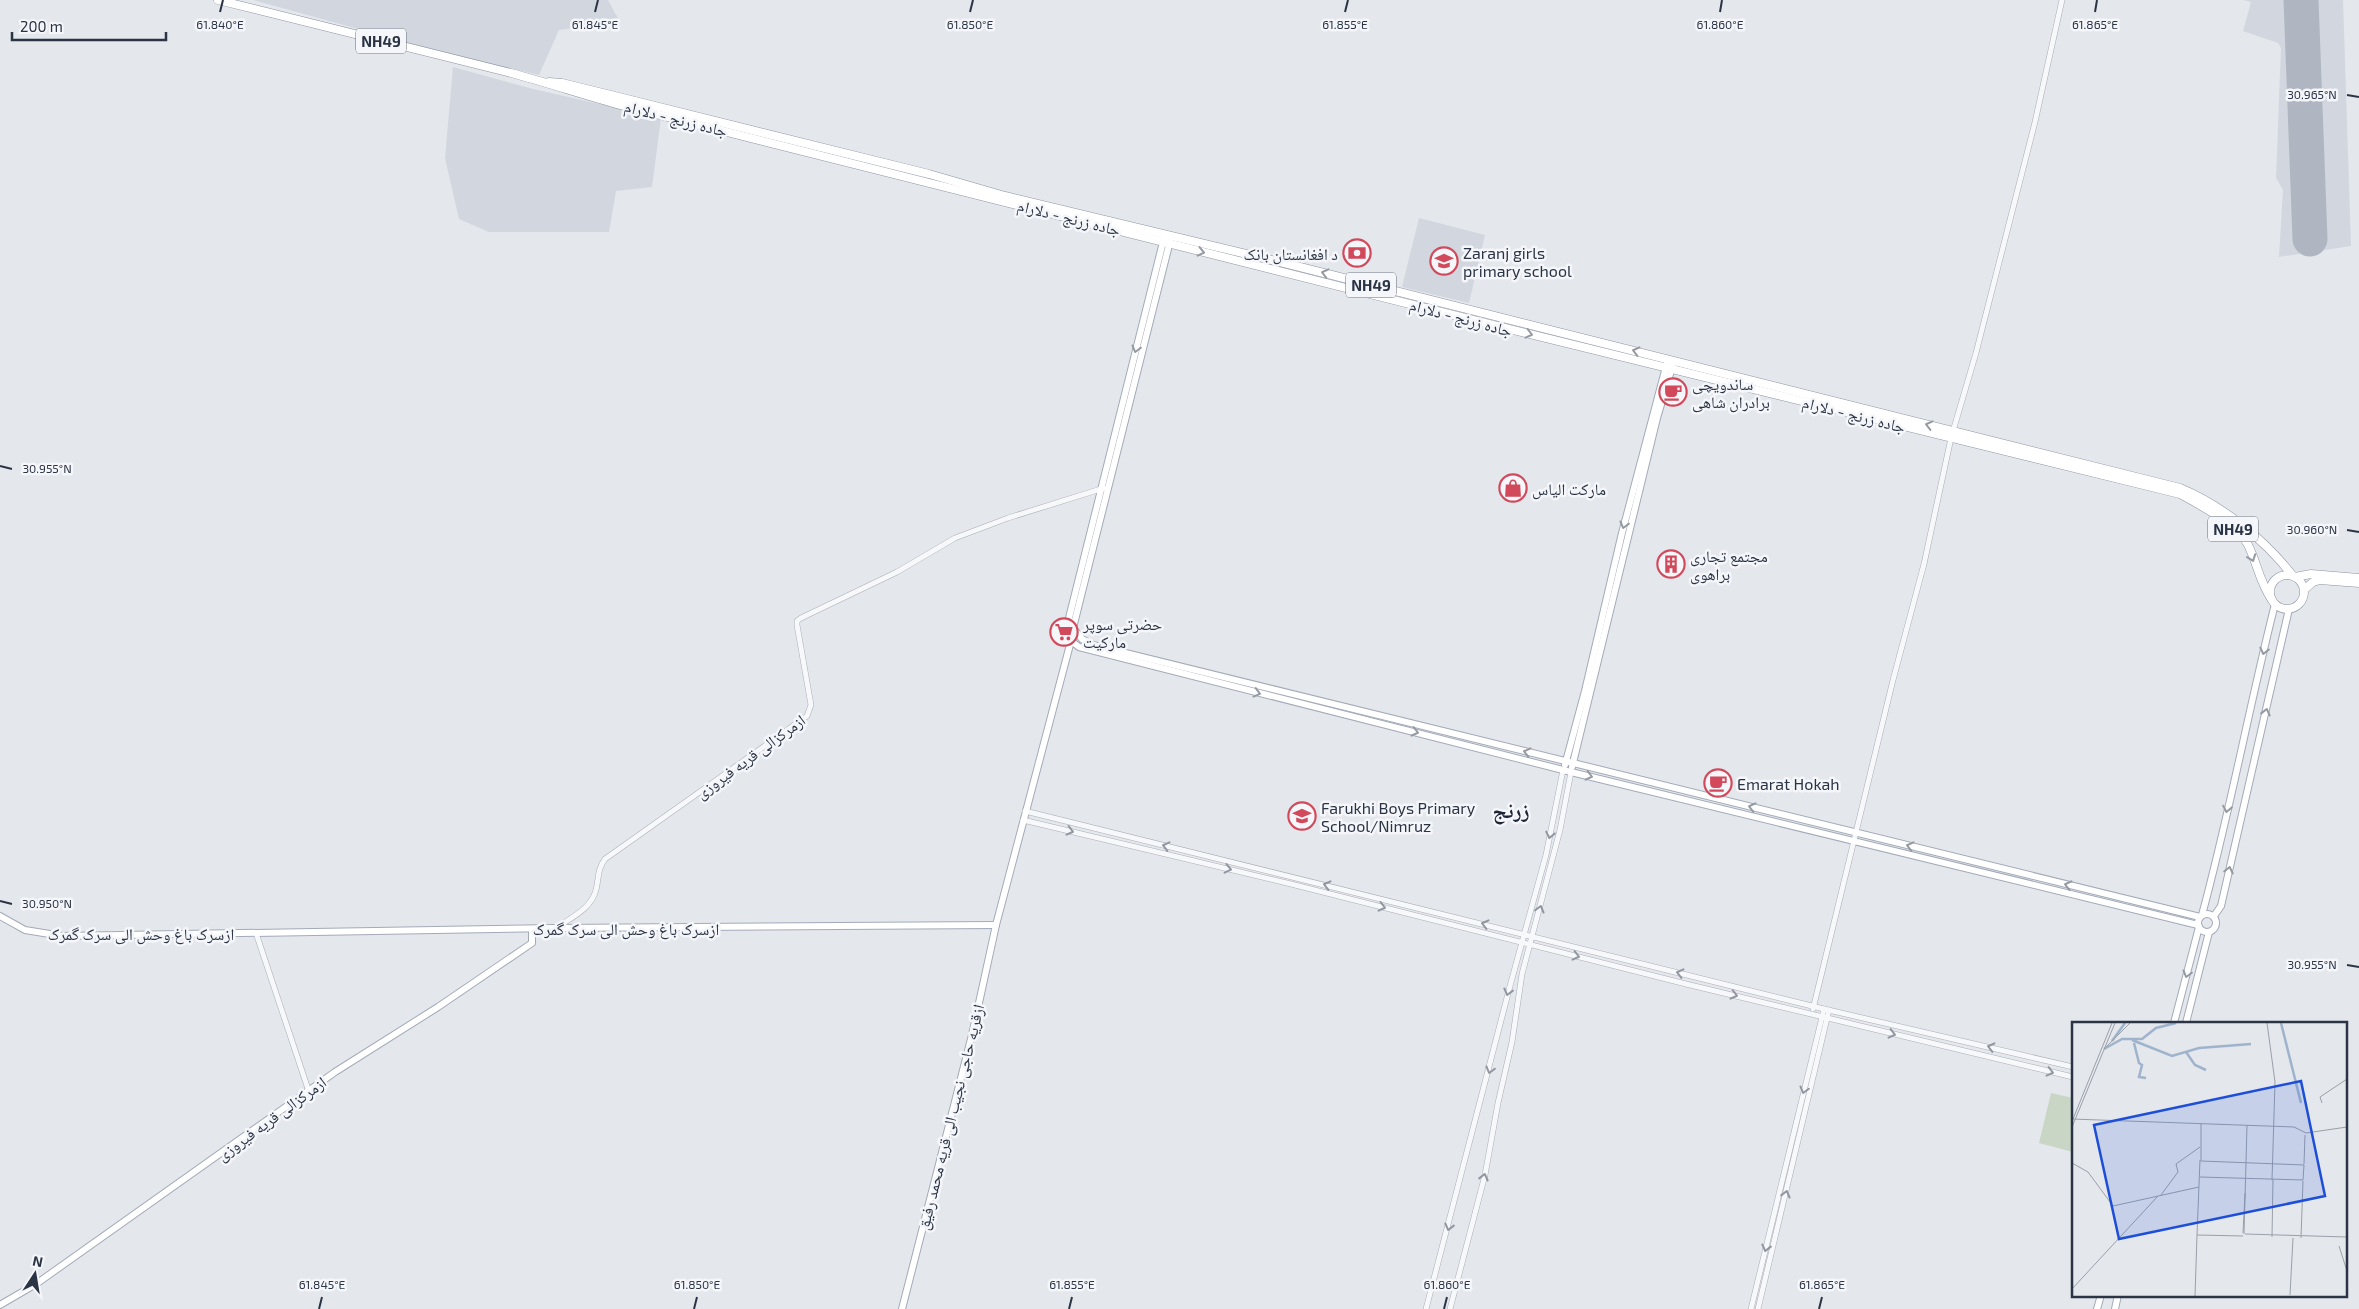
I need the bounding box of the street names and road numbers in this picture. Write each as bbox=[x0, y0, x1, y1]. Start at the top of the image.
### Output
road number: NH49 bbox=[356, 28, 406, 54]
street label: جاده زرنج - دلارام bbox=[622, 96, 729, 142]
street label: جاده زرنج - دلارام bbox=[1015, 195, 1122, 241]
road number: NH49 bbox=[1346, 272, 1396, 298]
street label: جاده زرنج - دلارام bbox=[1407, 294, 1514, 342]
street label: جاده زرنج - دلارام bbox=[1800, 392, 1907, 438]
road number: NH49 bbox=[2208, 516, 2258, 542]
street label: ازمرکزالی قریه فیروزی bbox=[692, 710, 810, 804]
street label: ازسرک باغ وحش الی سرک گمرک bbox=[533, 919, 719, 940]
street label: ازسرک باغ وحش الی سرک گمرک bbox=[48, 924, 234, 945]
street label: ازقریه حاجی نجیب الی قریه محمد رفیق bbox=[913, 1002, 989, 1232]
street label: ازمرکزالی قریه فیروزی bbox=[213, 1072, 331, 1166]

